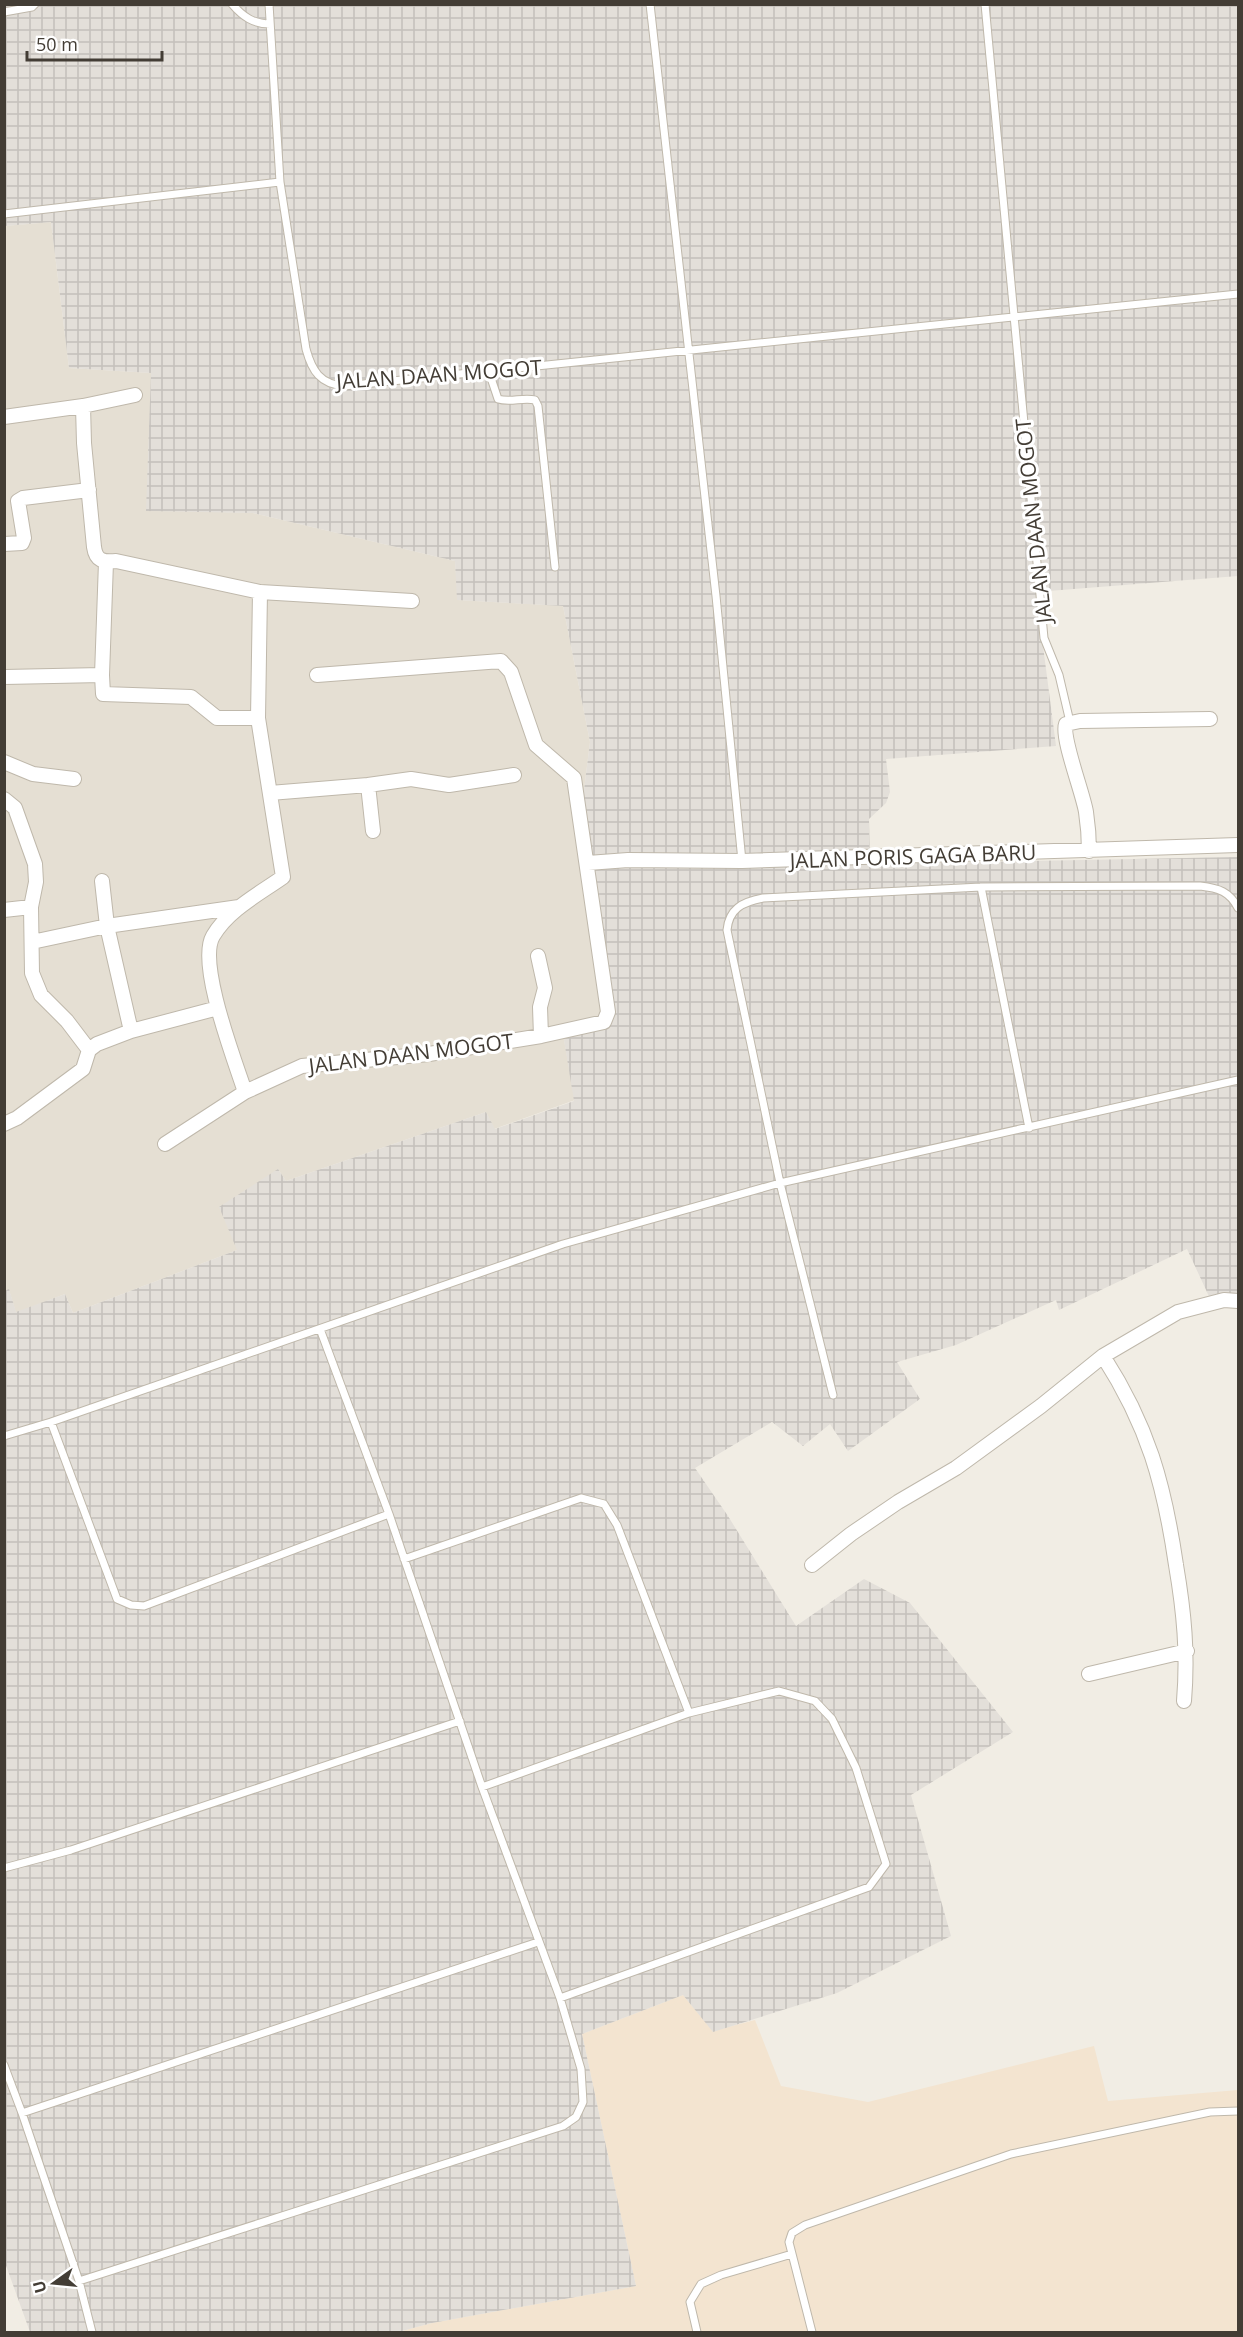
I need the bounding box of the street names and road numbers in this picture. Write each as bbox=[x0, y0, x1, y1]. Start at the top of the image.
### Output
street label: JALAN DAAN MOGOT bbox=[333, 353, 543, 395]
street label: JALAN DAAN MOGOT bbox=[1008, 417, 1058, 627]
street label: JALAN PORIS GAGA BARU bbox=[787, 838, 1037, 874]
street label: JALAN DAAN MOGOT bbox=[305, 1027, 515, 1080]

